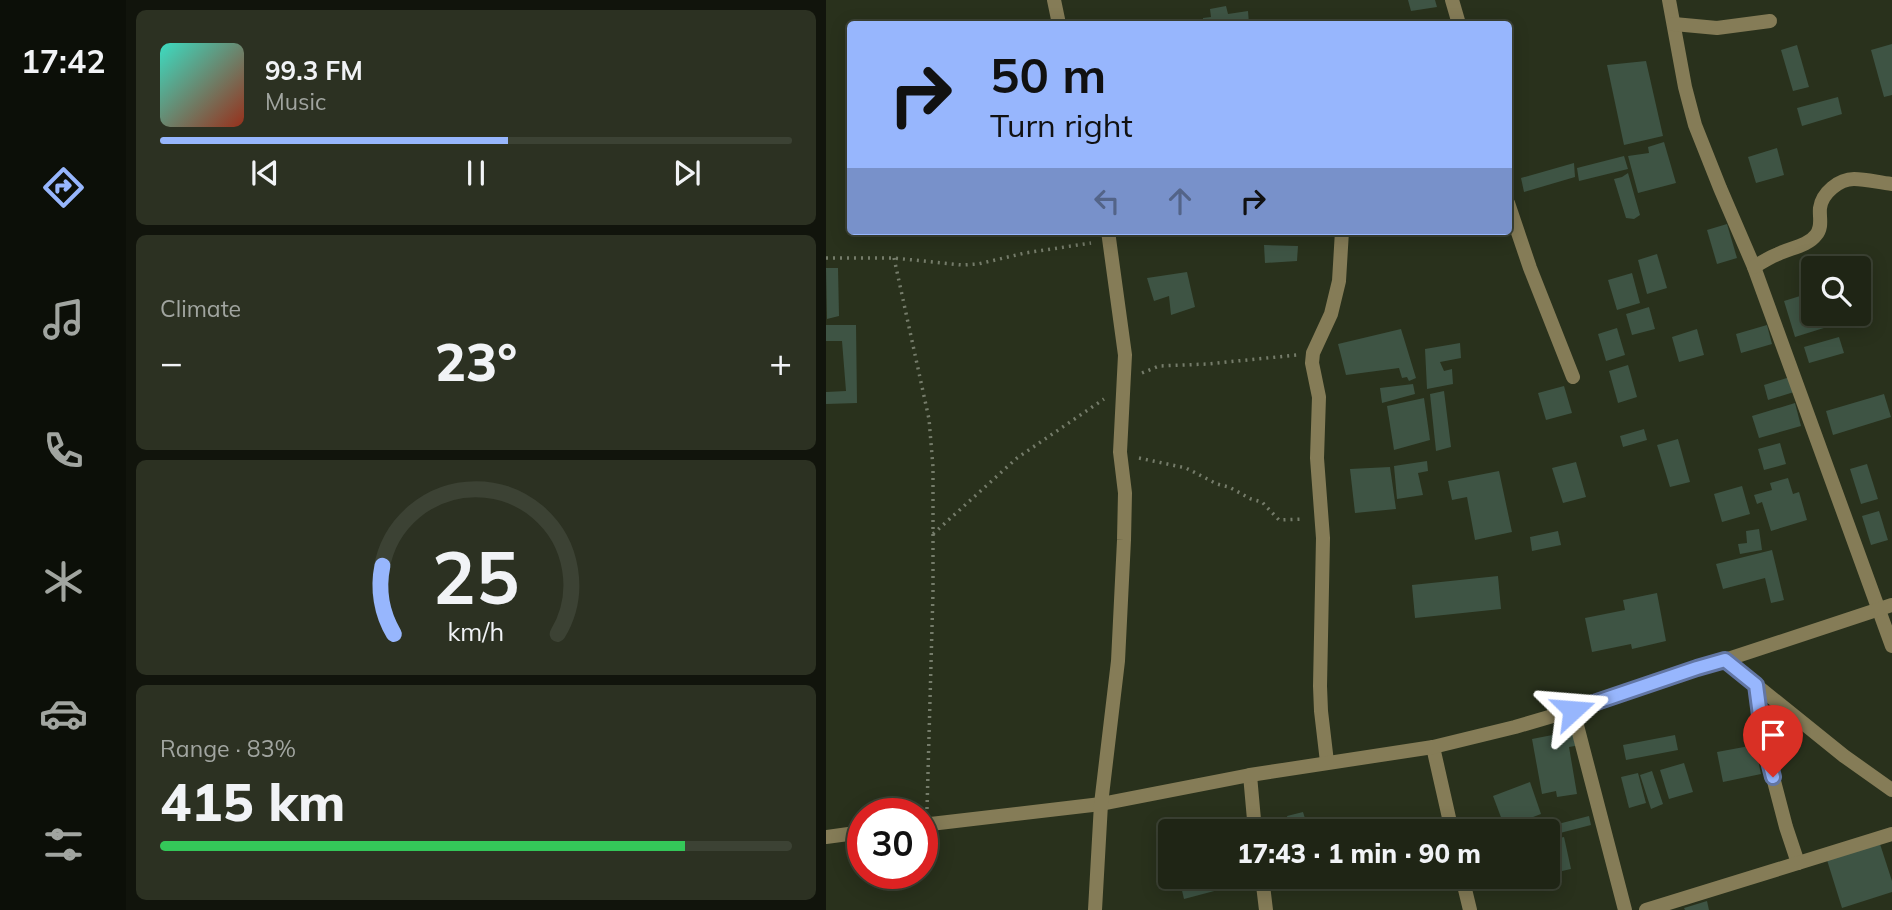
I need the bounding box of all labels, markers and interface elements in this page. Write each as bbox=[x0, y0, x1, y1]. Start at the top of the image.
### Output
text: 17:42 bbox=[21, 41, 105, 81]
text: 50 m bbox=[990, 44, 1106, 105]
icon: right bbox=[875, 49, 966, 140]
text: 99.3 FM bbox=[265, 54, 363, 87]
text: Music bbox=[265, 87, 326, 116]
text: Turn right bbox=[990, 105, 1133, 145]
icon: previous bbox=[246, 154, 284, 192]
icon: pause bbox=[457, 154, 495, 192]
icon: next bbox=[668, 154, 706, 192]
icon: directions bbox=[39, 163, 88, 212]
icon: left bbox=[1088, 182, 1126, 220]
icon: ahead bbox=[1161, 182, 1199, 220]
icon: right bbox=[1234, 182, 1272, 220]
map controls bbox=[1801, 256, 1871, 326]
button: search bbox=[1801, 256, 1871, 326]
text: Climate bbox=[160, 294, 241, 323]
icon: music bbox=[39, 295, 88, 344]
text: 23° bbox=[435, 329, 517, 394]
text: − bbox=[160, 338, 183, 386]
text: + bbox=[769, 338, 792, 386]
icon: phone bbox=[39, 426, 88, 475]
text: 25 bbox=[432, 531, 520, 622]
icon: climate bbox=[39, 557, 88, 606]
text: km/h bbox=[448, 615, 504, 646]
position arrow bbox=[1536, 673, 1610, 747]
icon: car bbox=[39, 689, 88, 738]
pin bbox=[1743, 705, 1803, 777]
icon: arrive bbox=[1754, 716, 1792, 754]
text: Range · 83% bbox=[160, 734, 296, 763]
text: 415 km bbox=[160, 769, 345, 834]
speed limit sign: 30 bbox=[847, 798, 938, 889]
icon: filters bbox=[39, 820, 88, 869]
text: 17:43 · 1 min · 90 m bbox=[1237, 837, 1481, 870]

